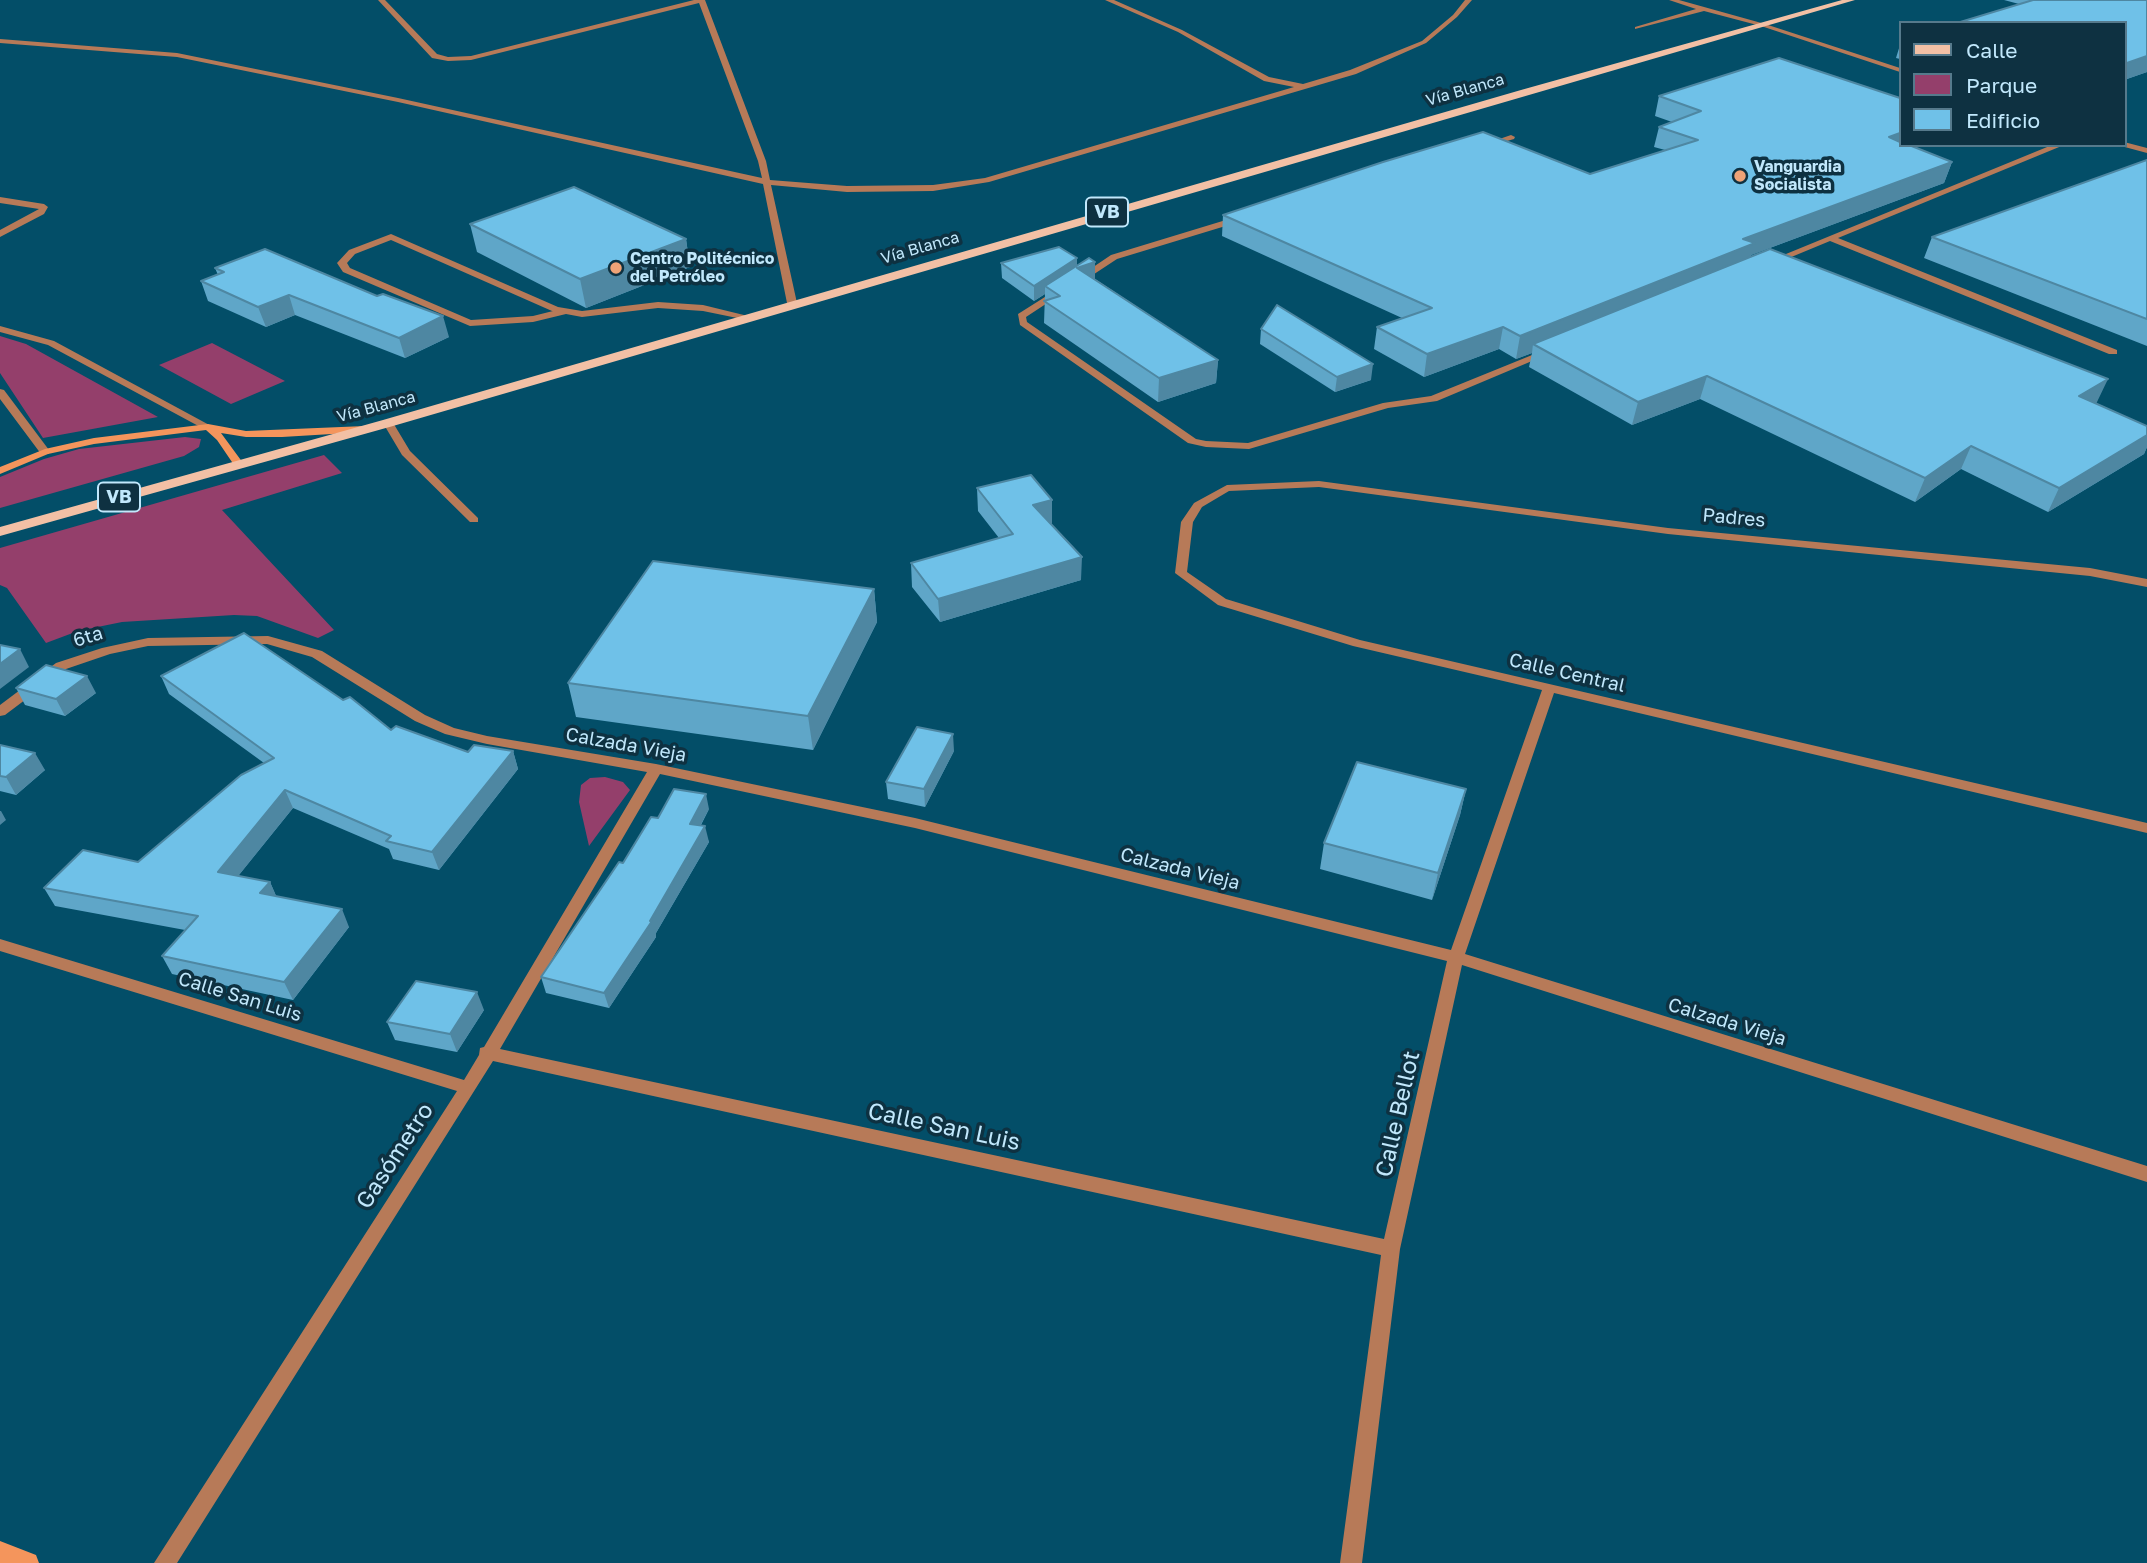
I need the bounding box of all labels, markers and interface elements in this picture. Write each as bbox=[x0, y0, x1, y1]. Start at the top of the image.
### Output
legend bbox=[1898, 21, 2126, 147]
text: Calle bbox=[1966, 37, 2018, 63]
street label: Vía Blanca bbox=[1424, 70, 1506, 110]
text: Parque bbox=[1966, 72, 2037, 98]
text: Edificio bbox=[1966, 107, 2040, 133]
place label: Vanguardia Socialista bbox=[1754, 157, 1841, 195]
marker: Vanguardia Socialista bbox=[1732, 168, 1748, 184]
road number: VB bbox=[1086, 197, 1128, 226]
street label: Vía Blanca bbox=[879, 228, 961, 268]
place label: Centro Politécnico del Petróleo bbox=[630, 249, 774, 287]
marker: Centro Politécnico del Petróleo bbox=[608, 260, 624, 276]
street label: Vía Blanca bbox=[335, 387, 417, 427]
road number: VB bbox=[98, 482, 140, 512]
street label: Padres bbox=[1702, 504, 1766, 532]
street label: 6ta bbox=[70, 622, 106, 652]
street label: Calle Central bbox=[1507, 649, 1627, 697]
street label: Calzada Vieja bbox=[564, 723, 688, 767]
street label: Calzada Vieja bbox=[1118, 843, 1242, 895]
street label: Calle San Luis bbox=[176, 967, 304, 1027]
street label: Calzada Vieja bbox=[1665, 993, 1789, 1051]
street label: Calle Bellot bbox=[1370, 1048, 1426, 1180]
street label: Calle San Luis bbox=[865, 1097, 1023, 1157]
street label: Gasómetro bbox=[351, 1098, 439, 1214]

